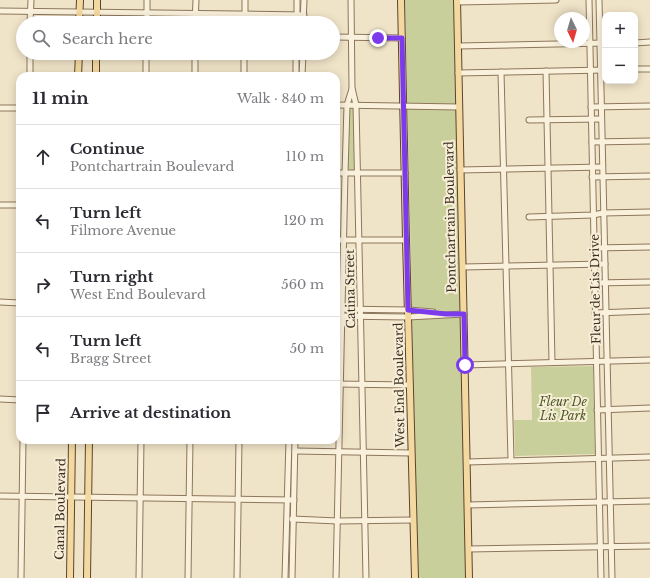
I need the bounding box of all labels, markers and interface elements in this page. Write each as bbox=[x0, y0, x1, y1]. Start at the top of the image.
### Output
north arrow bbox=[554, 12, 590, 48]
map controls bbox=[602, 12, 638, 84]
button: + bbox=[602, 12, 638, 48]
search box bbox=[16, 16, 340, 60]
icon: search bbox=[30, 27, 52, 49]
text: Search here bbox=[62, 29, 153, 48]
route end bbox=[369, 29, 387, 47]
button: − bbox=[602, 48, 638, 84]
text: 11 min bbox=[32, 88, 89, 109]
text: Walk · 840 m bbox=[237, 90, 324, 107]
text: Continue bbox=[70, 139, 145, 158]
street label: Pontchartrain Boulevard bbox=[441, 141, 459, 293]
icon: ahead bbox=[32, 146, 54, 168]
text: 110 m bbox=[285, 148, 324, 165]
text: Pontchartrain Boulevard bbox=[70, 158, 234, 175]
text: Turn left bbox=[70, 203, 141, 222]
icon: left bbox=[32, 210, 54, 232]
text: 120 m bbox=[283, 212, 324, 229]
text: Filmore Avenue bbox=[70, 222, 176, 239]
street label: Fleur de Lis Drive bbox=[587, 234, 603, 344]
street label: Catina Street bbox=[342, 249, 358, 329]
text: Turn right bbox=[70, 267, 153, 286]
icon: right bbox=[32, 274, 54, 296]
text: 560 m bbox=[281, 276, 324, 293]
text: West End Boulevard bbox=[70, 286, 206, 303]
street label: West End Boulevard bbox=[390, 322, 408, 449]
text: Turn left bbox=[70, 331, 141, 350]
icon: left bbox=[32, 338, 54, 360]
text: 50 m bbox=[290, 340, 324, 357]
text: Bragg Street bbox=[70, 350, 152, 367]
route start bbox=[456, 356, 474, 374]
park label: Fleur De Lis Park bbox=[538, 394, 588, 423]
icon: arrive bbox=[32, 402, 54, 424]
text: Arrive at destination bbox=[70, 403, 231, 422]
street label: Canal Boulevard bbox=[52, 458, 68, 560]

